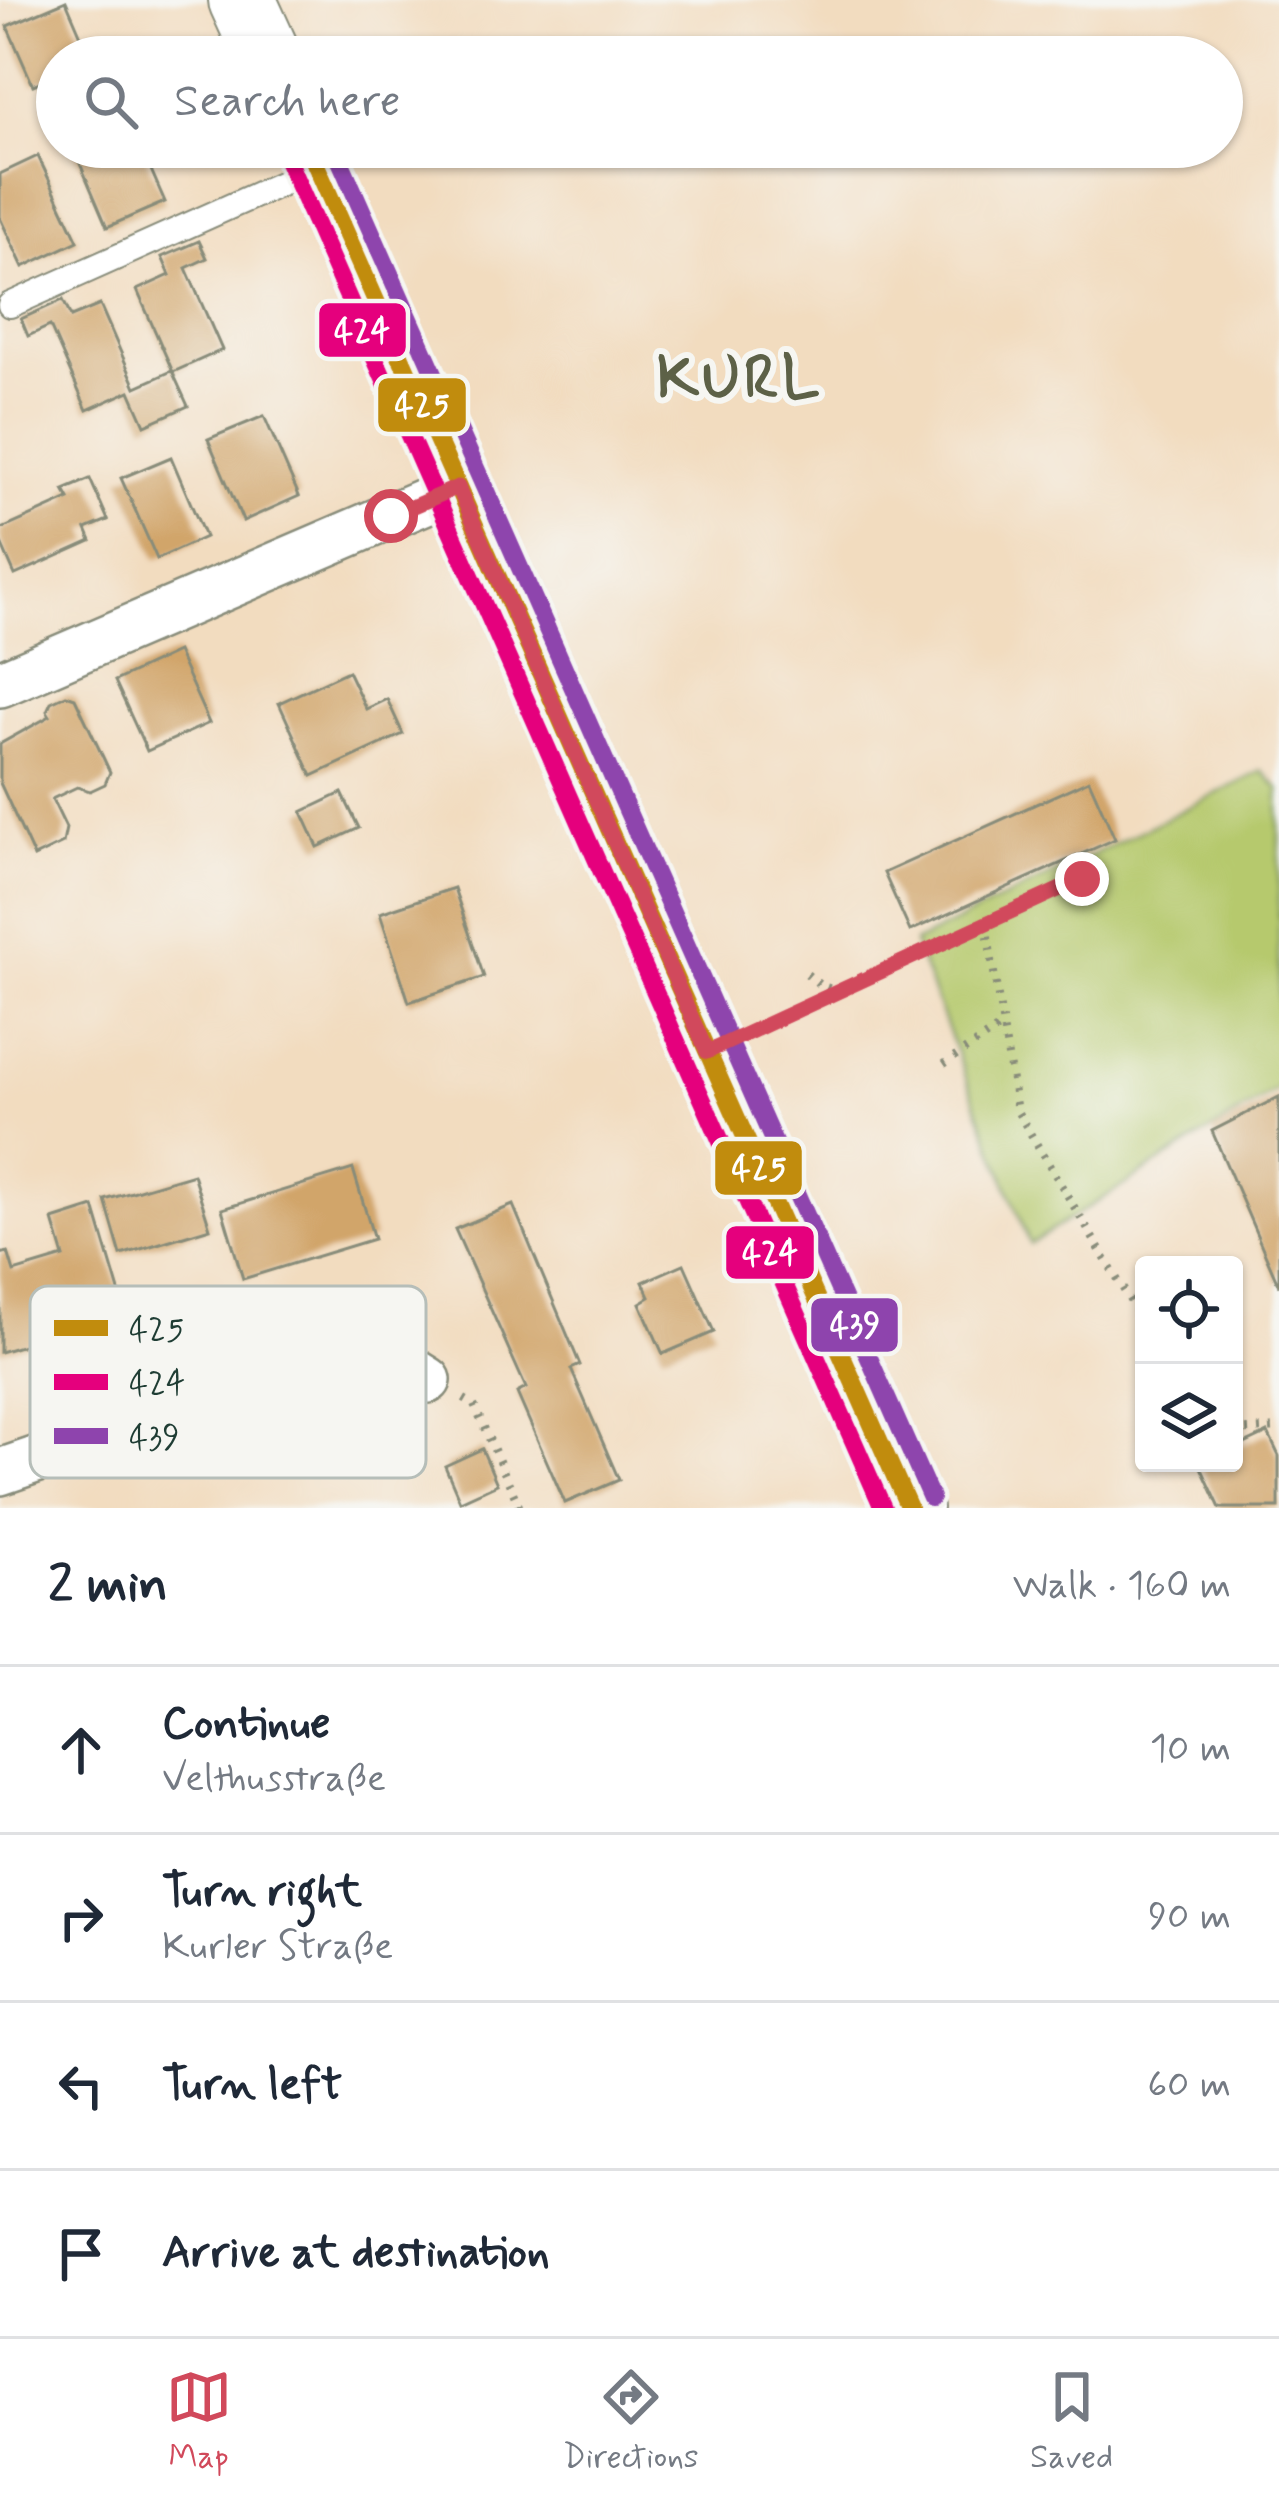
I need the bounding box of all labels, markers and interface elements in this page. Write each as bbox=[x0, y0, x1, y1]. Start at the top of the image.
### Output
search box bbox=[36, 36, 1243, 168]
icon: search bbox=[78, 69, 144, 135]
text: Search here bbox=[174, 73, 401, 132]
line badge: 424 bbox=[317, 301, 408, 359]
text: 424 bbox=[334, 311, 391, 355]
district label: KURL bbox=[656, 341, 822, 420]
line badge: 425 bbox=[376, 376, 468, 434]
text: 425 bbox=[395, 385, 449, 429]
route start bbox=[364, 489, 418, 543]
route end bbox=[1055, 852, 1109, 906]
line badge: 425 bbox=[713, 1139, 804, 1197]
text: 425 bbox=[732, 1148, 786, 1192]
line badge: 424 bbox=[724, 1224, 816, 1281]
text: 424 bbox=[742, 1233, 799, 1277]
map controls bbox=[1135, 1256, 1243, 1472]
button: locate bbox=[1135, 1256, 1243, 1364]
legend bbox=[30, 1286, 426, 1478]
line badge: 439 bbox=[809, 1296, 900, 1354]
text: 439 bbox=[830, 1305, 880, 1349]
text: 425 bbox=[129, 1309, 184, 1353]
text: 424 bbox=[129, 1363, 185, 1407]
button: layers bbox=[1135, 1364, 1243, 1472]
text: 439 bbox=[129, 1417, 180, 1461]
text: 2 min bbox=[48, 1553, 168, 1619]
text: Walk · 160 m bbox=[1013, 1561, 1231, 1612]
text: Continue bbox=[162, 1695, 330, 1754]
icon: ahead bbox=[48, 1717, 114, 1783]
text: 10 m bbox=[1150, 1724, 1231, 1775]
text: Velthusstraße bbox=[162, 1754, 386, 1805]
text: Turn right bbox=[162, 1863, 362, 1922]
icon: right bbox=[48, 1885, 114, 1951]
text: 90 m bbox=[1148, 1892, 1231, 1943]
text: Kurler Straße bbox=[162, 1922, 393, 1973]
icon: left bbox=[48, 2053, 114, 2119]
text: Turn left bbox=[162, 2056, 342, 2115]
text: 60 m bbox=[1147, 2060, 1231, 2111]
icon: arrive bbox=[48, 2221, 114, 2287]
text: Arrive at destination bbox=[162, 2224, 550, 2283]
tab: Map bbox=[166, 2364, 232, 2480]
tab: Directions bbox=[563, 2364, 699, 2480]
tab: Saved bbox=[1030, 2364, 1113, 2480]

